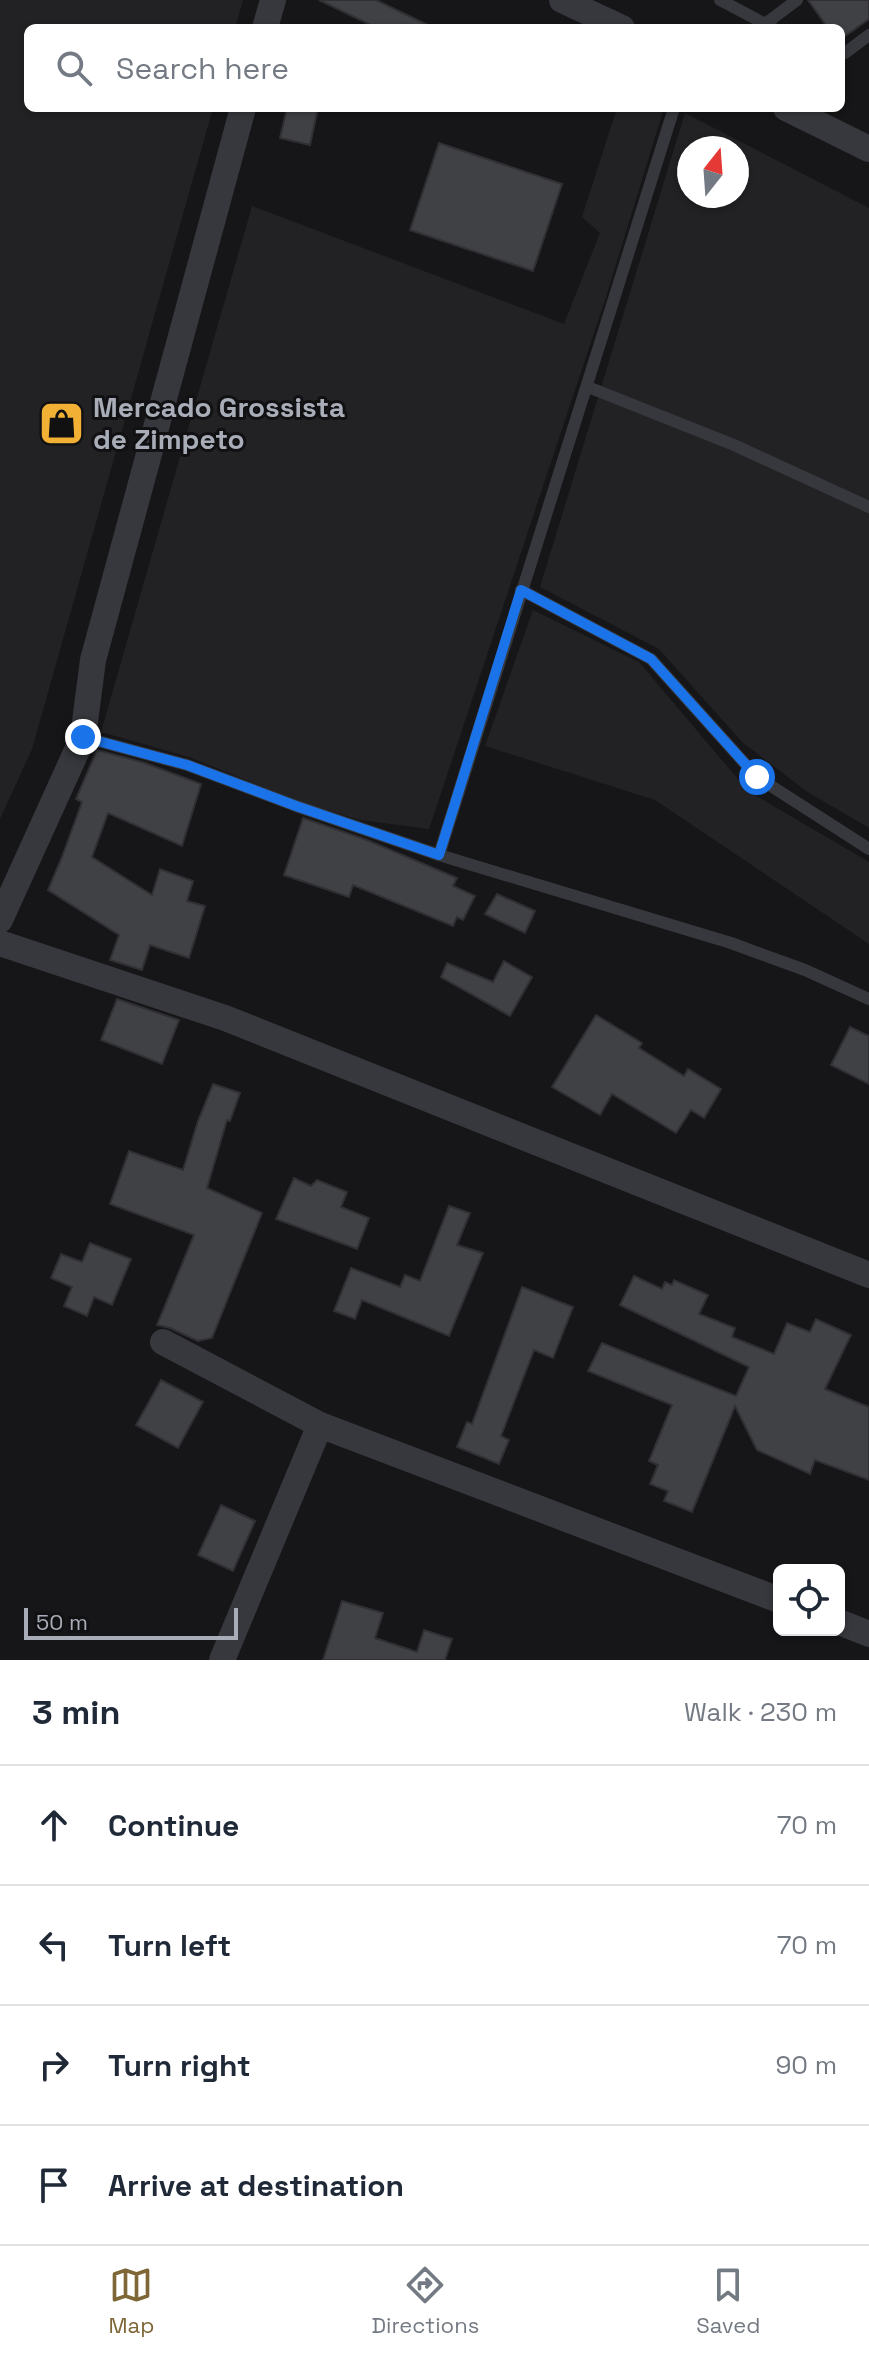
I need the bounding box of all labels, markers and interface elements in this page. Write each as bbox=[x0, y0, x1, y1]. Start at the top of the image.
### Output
search box bbox=[24, 24, 845, 112]
icon: search bbox=[52, 46, 96, 90]
text: Search here bbox=[116, 49, 289, 88]
north arrow bbox=[677, 136, 749, 208]
place label: Mercado Grossista de Zimpeto bbox=[93, 389, 345, 457]
shop icon: Mercado Grossista de Zimpeto bbox=[38, 399, 86, 447]
route end bbox=[65, 719, 101, 755]
route start bbox=[739, 759, 775, 795]
map controls bbox=[773, 1564, 845, 1636]
button: locate bbox=[773, 1564, 845, 1636]
scale bar bbox=[24, 1604, 238, 1640]
text: 50 m bbox=[36, 1608, 88, 1636]
text: 3 min bbox=[32, 1691, 120, 1734]
text: Walk · 230 m bbox=[684, 1695, 837, 1729]
icon: ahead bbox=[32, 1803, 76, 1847]
text: Continue bbox=[108, 1806, 239, 1845]
text: 70 m bbox=[777, 1808, 837, 1842]
icon: left bbox=[32, 1923, 76, 1967]
text: Turn left bbox=[108, 1926, 231, 1965]
text: 70 m bbox=[777, 1928, 837, 1962]
icon: right bbox=[32, 2043, 76, 2087]
text: Turn right bbox=[108, 2046, 251, 2085]
text: 90 m bbox=[775, 2048, 837, 2082]
icon: arrive bbox=[32, 2163, 76, 2207]
text: Arrive at destination bbox=[108, 2166, 404, 2205]
tab: Map bbox=[109, 2263, 154, 2339]
tab: Directions bbox=[371, 2263, 479, 2339]
tab: Saved bbox=[696, 2263, 760, 2339]

